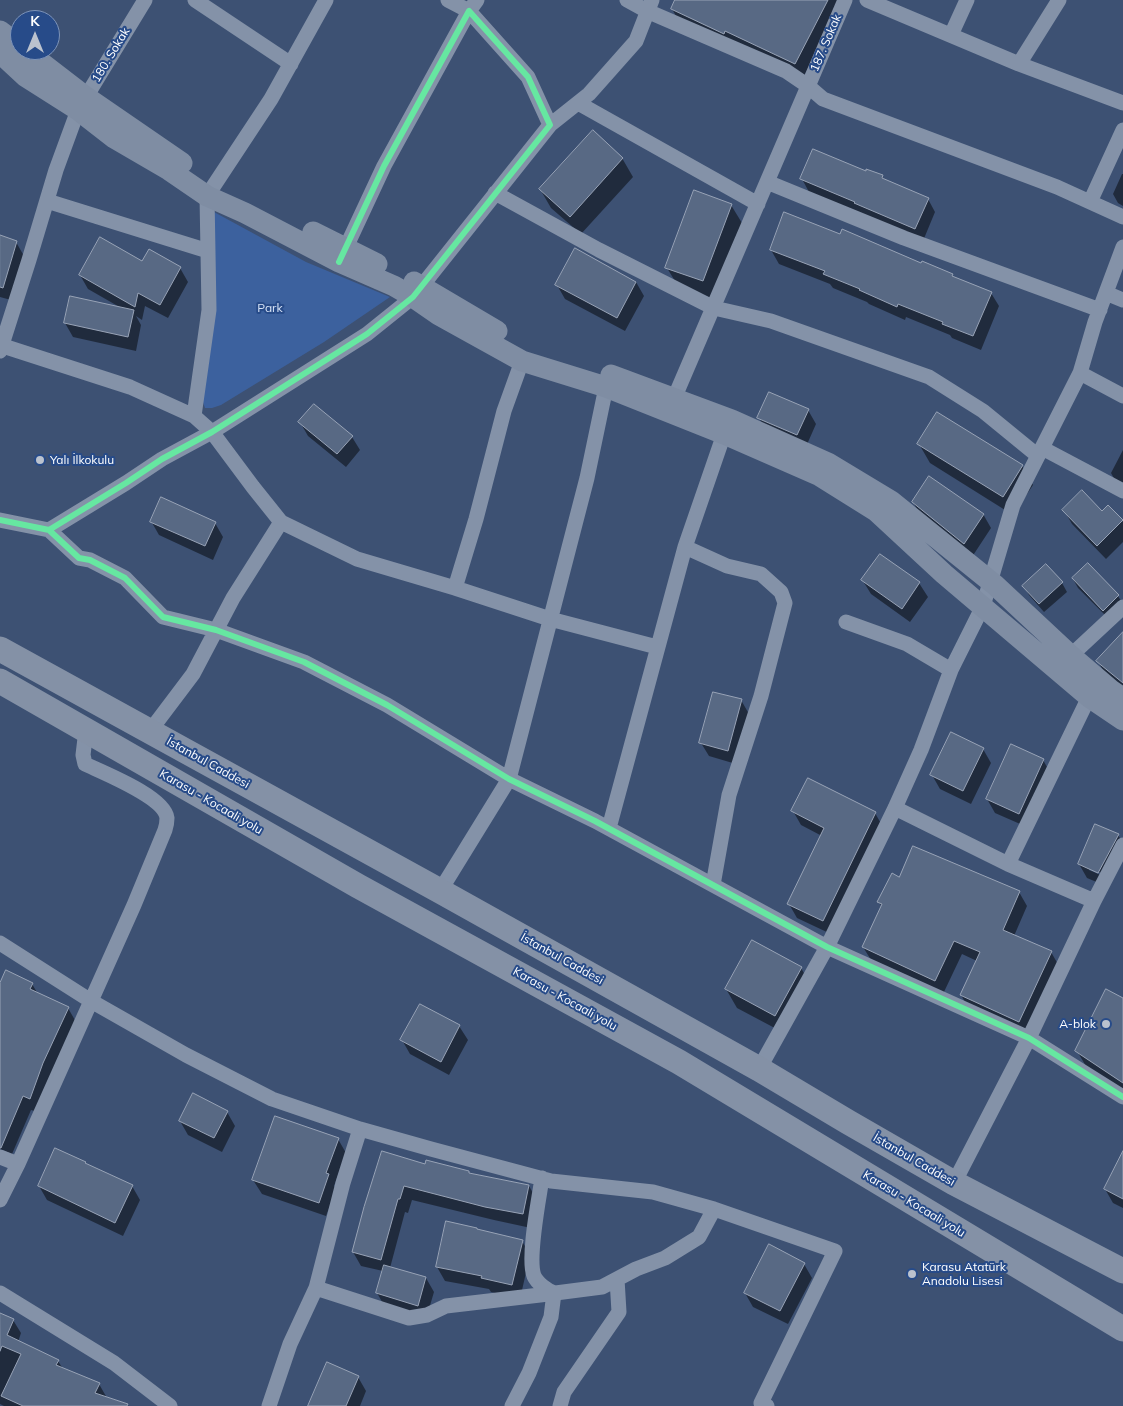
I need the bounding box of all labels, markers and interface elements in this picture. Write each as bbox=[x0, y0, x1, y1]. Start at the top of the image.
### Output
north arrow bbox=[10, 10, 60, 60]
text: K bbox=[30, 12, 40, 30]
street label: 187. Sokak bbox=[807, 12, 845, 74]
street label: 180. Sokak bbox=[89, 25, 133, 85]
park label: Park bbox=[257, 301, 283, 315]
place label: Yalı İlkokulu bbox=[50, 453, 114, 467]
marker: Yalı İlkokulu bbox=[34, 454, 46, 466]
street label: İstanbul Caddesi bbox=[164, 734, 252, 792]
street label: Karasu - Kocaali yolu bbox=[157, 767, 265, 837]
street label: İstanbul Caddesi bbox=[518, 930, 606, 988]
street label: Karasu - Kocaali yolu bbox=[510, 964, 620, 1034]
place label: A-blok bbox=[1059, 1017, 1096, 1031]
marker: A-blok bbox=[1100, 1018, 1112, 1030]
street label: İstanbul Caddesi bbox=[870, 1131, 958, 1189]
street label: Karasu - Kocaali yolu bbox=[860, 1168, 968, 1240]
place label: Karasu Atatürk Anadolu Lisesi bbox=[922, 1260, 1006, 1288]
marker: Karasu Atatürk Anadolu Lisesi bbox=[906, 1268, 918, 1280]

